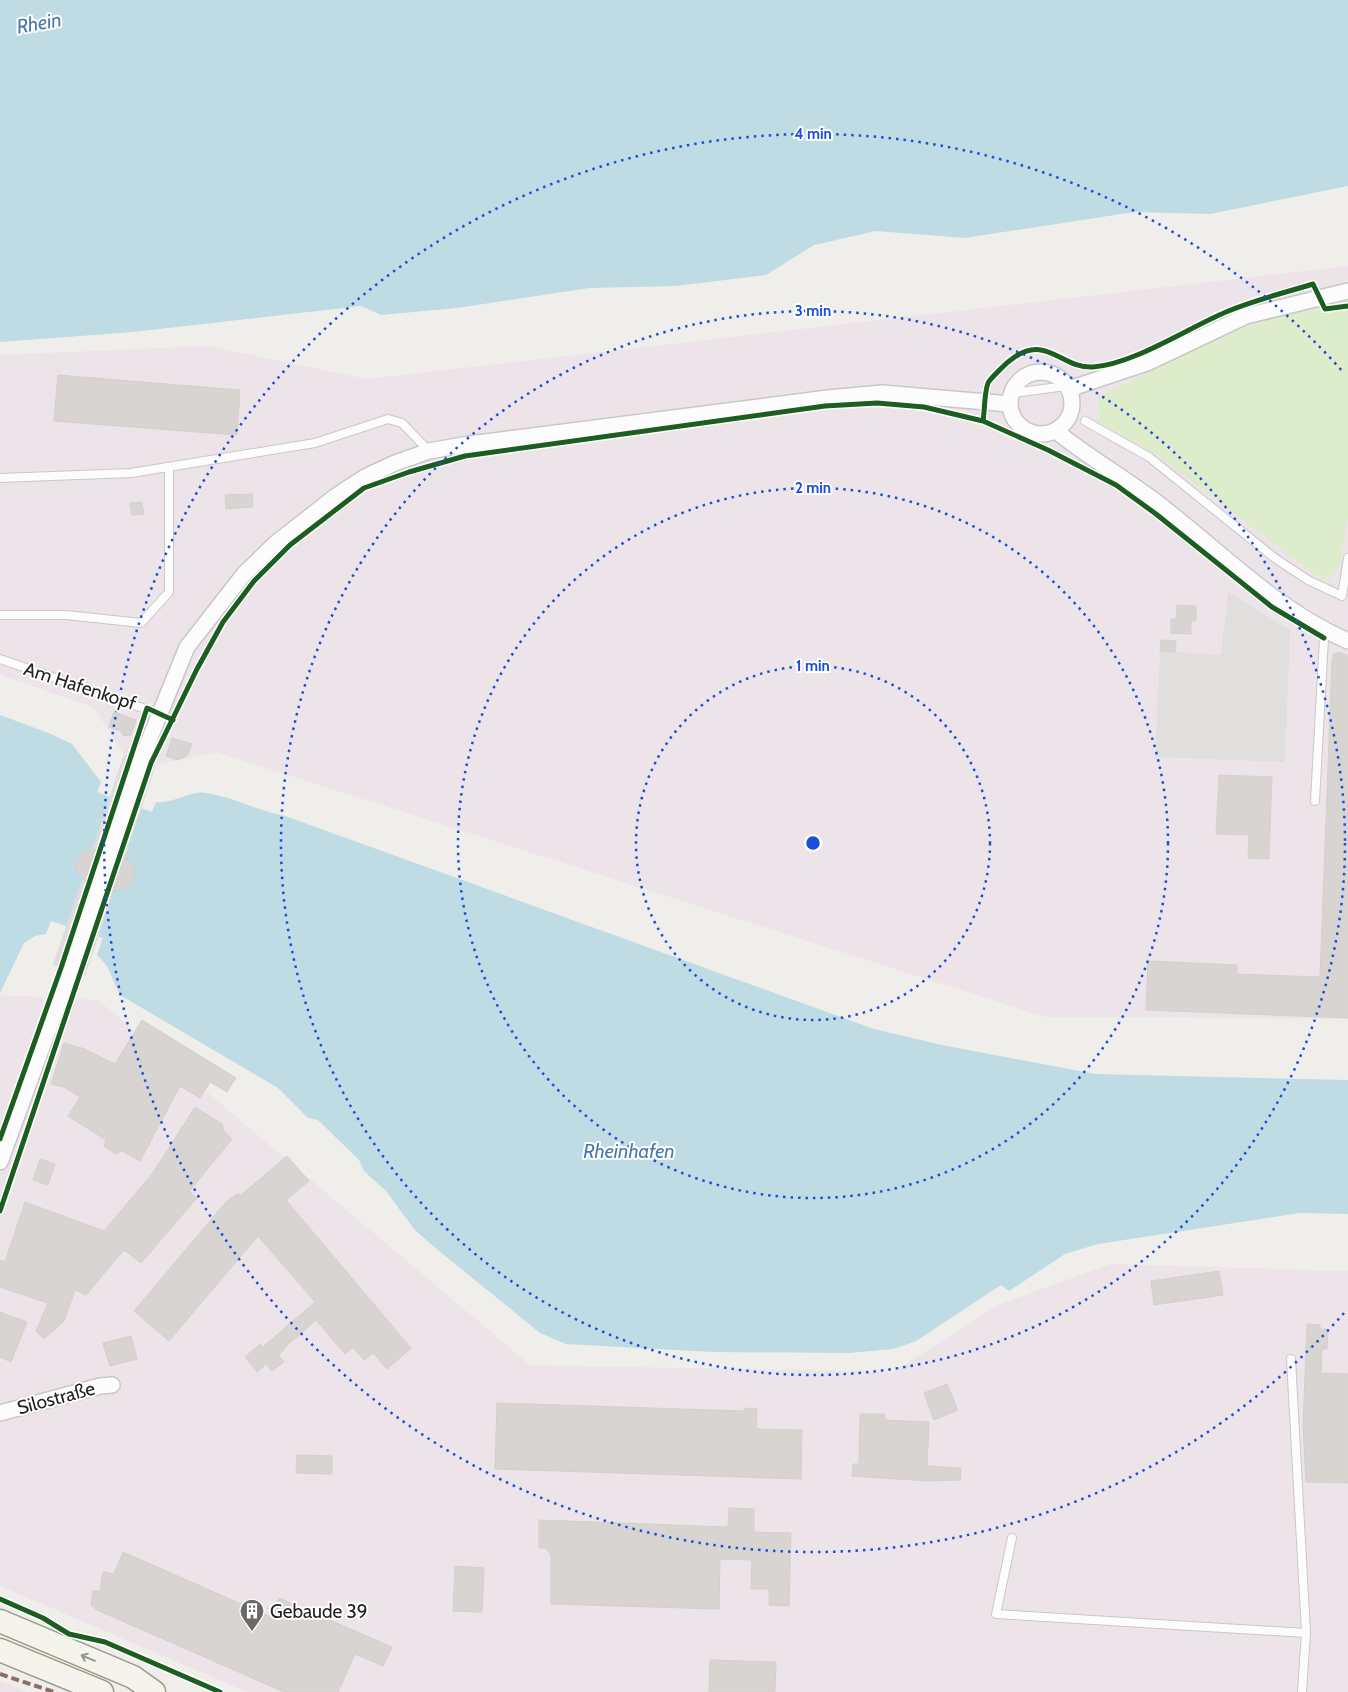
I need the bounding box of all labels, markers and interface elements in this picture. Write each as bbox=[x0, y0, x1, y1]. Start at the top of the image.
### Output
water label: Rhein bbox=[15, 7, 63, 39]
text: 4 min bbox=[794, 125, 832, 143]
text: 3 min bbox=[795, 302, 831, 320]
text: 2 min bbox=[795, 479, 831, 497]
street label: Am Hafenkopf bbox=[21, 657, 140, 715]
text: 1 min bbox=[796, 657, 830, 675]
centre of rings bbox=[804, 834, 822, 852]
water label: Rheinhafen bbox=[583, 1139, 675, 1163]
street label: Silostraße bbox=[15, 1377, 98, 1419]
building icon: Gebaude 39 bbox=[239, 1598, 265, 1632]
place label: Gebaude 39 bbox=[270, 1600, 368, 1623]
one-way arrow bbox=[81, 1653, 96, 1663]

